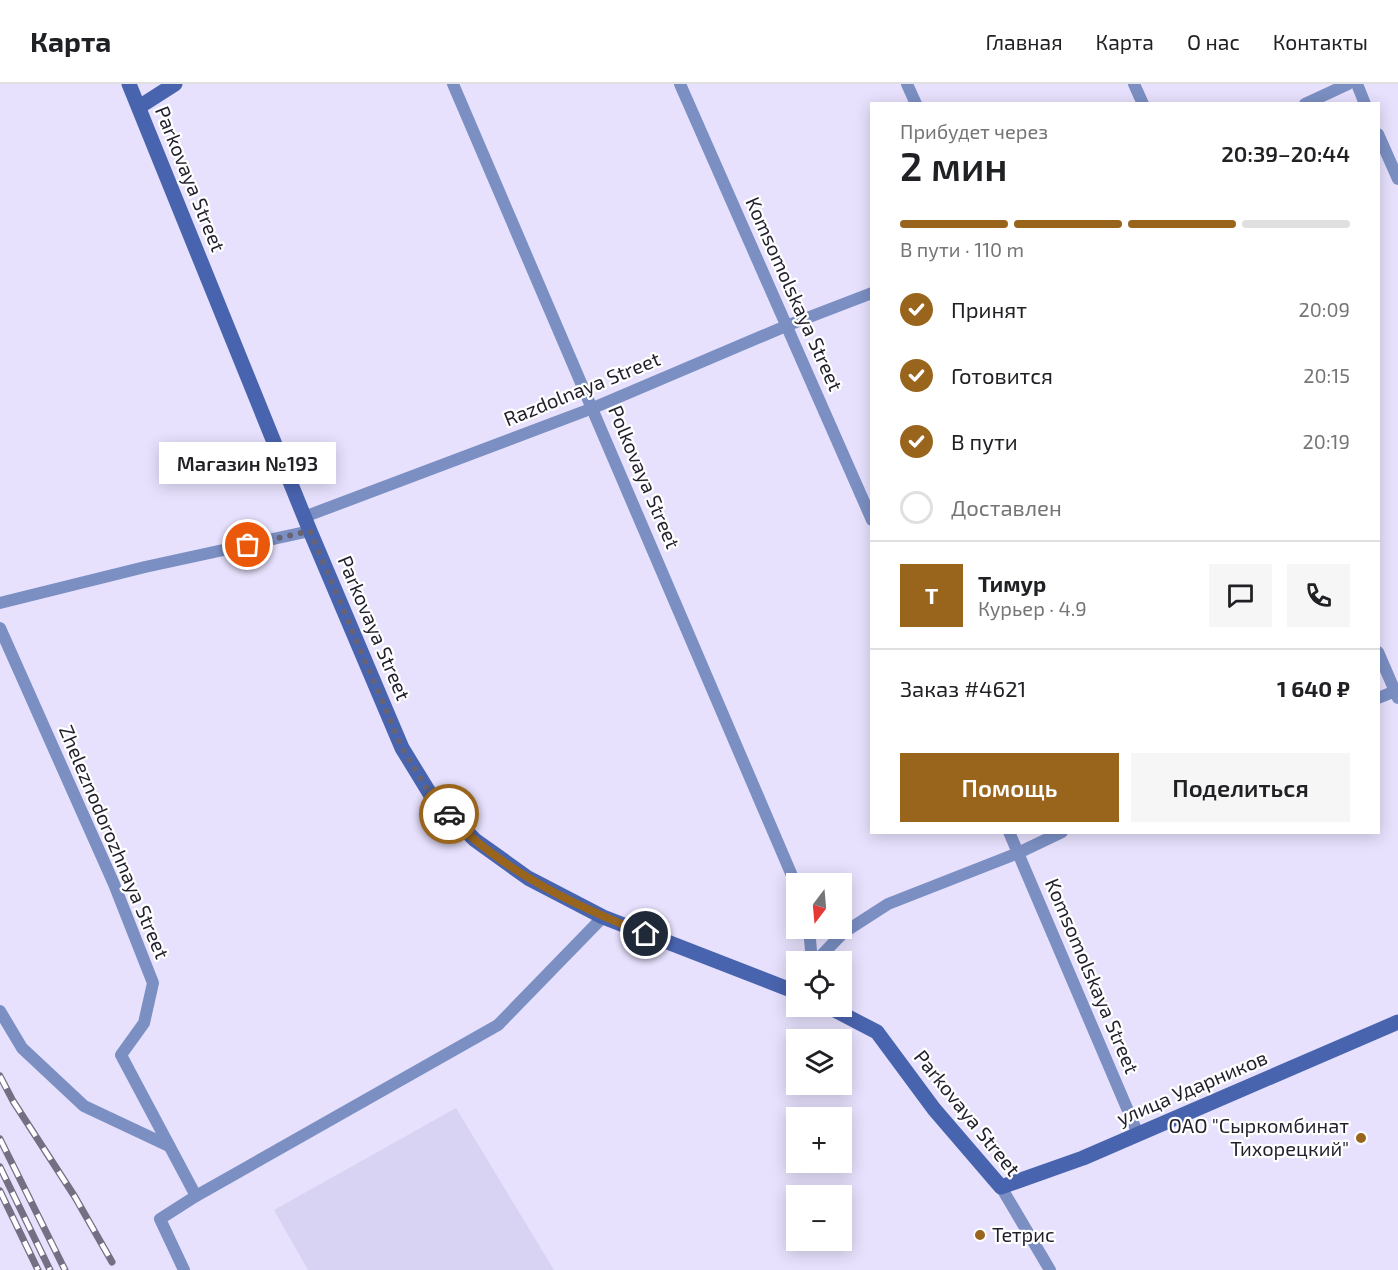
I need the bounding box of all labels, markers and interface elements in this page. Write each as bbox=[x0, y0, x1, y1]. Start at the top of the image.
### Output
text: Карта bbox=[30, 24, 111, 58]
text: Главная bbox=[986, 29, 1063, 54]
text: Карта bbox=[1096, 29, 1154, 54]
text: О нас bbox=[1187, 29, 1240, 54]
text: Контакты bbox=[1273, 29, 1368, 54]
street label: Parkovaya Street bbox=[151, 102, 231, 255]
text: Прибудет через bbox=[900, 119, 1048, 143]
text: 20:39–20:44 bbox=[1221, 140, 1350, 166]
text: 2 мин bbox=[900, 142, 1007, 189]
street label: Komsomolskaya Street bbox=[741, 193, 849, 395]
text: В пути · 110 m bbox=[900, 237, 1024, 261]
icon: check bbox=[900, 293, 933, 326]
text: Принят bbox=[951, 296, 1027, 322]
text: 20:09 bbox=[1298, 297, 1350, 321]
street label: Razdolnaya Street bbox=[500, 346, 664, 430]
icon: check bbox=[900, 359, 933, 392]
text: Готовится bbox=[951, 362, 1053, 388]
text: 20:15 bbox=[1303, 363, 1350, 387]
street label: Polkovaya Street bbox=[604, 401, 686, 552]
icon: check bbox=[900, 425, 933, 458]
text: В пути bbox=[951, 428, 1018, 454]
text: 20:19 bbox=[1303, 429, 1350, 453]
callout: Магазин №193 bbox=[160, 443, 336, 485]
text: Магазин №193 bbox=[177, 451, 318, 475]
text: Доставлен bbox=[951, 494, 1062, 520]
pin bbox=[222, 519, 273, 570]
icon: bag bbox=[231, 528, 264, 561]
street label: Parkovaya Street bbox=[334, 552, 416, 704]
button: chat bbox=[1209, 564, 1272, 627]
button: phone bbox=[1287, 564, 1350, 627]
text: Тимур bbox=[978, 570, 1046, 596]
text: Т bbox=[925, 582, 938, 608]
text: Курьер · 4.9 bbox=[978, 596, 1087, 620]
text: Заказ #4621 bbox=[900, 675, 1026, 701]
text: 1 640 ₽ bbox=[1277, 675, 1350, 701]
street label: Zheleznodorozhnaya Street bbox=[55, 721, 175, 962]
button: Помощь bbox=[900, 753, 1119, 822]
button: Поделиться bbox=[1131, 753, 1350, 822]
courier bbox=[419, 784, 479, 844]
icon: car bbox=[433, 798, 466, 831]
north arrow bbox=[786, 873, 852, 939]
map controls bbox=[786, 873, 852, 1251]
street label: Komsomolskaya Street bbox=[1041, 874, 1145, 1077]
pin bbox=[620, 908, 671, 959]
icon: home bbox=[629, 917, 662, 950]
button: locate bbox=[786, 951, 852, 1017]
button: layers bbox=[786, 1029, 852, 1095]
street label: Parkovaya Street bbox=[910, 1045, 1026, 1180]
street label: улица Ударников bbox=[1113, 1045, 1271, 1131]
button: + bbox=[786, 1107, 852, 1173]
place label: ОАО "Сыркомбинат Тихорецкий" bbox=[1169, 1113, 1349, 1160]
marker: ОАО "Сыркомбинат Тихорецкий" bbox=[1354, 1131, 1368, 1145]
button: − bbox=[786, 1185, 852, 1251]
place label: Тетрис bbox=[992, 1222, 1055, 1246]
marker: Тетрис bbox=[973, 1228, 987, 1242]

